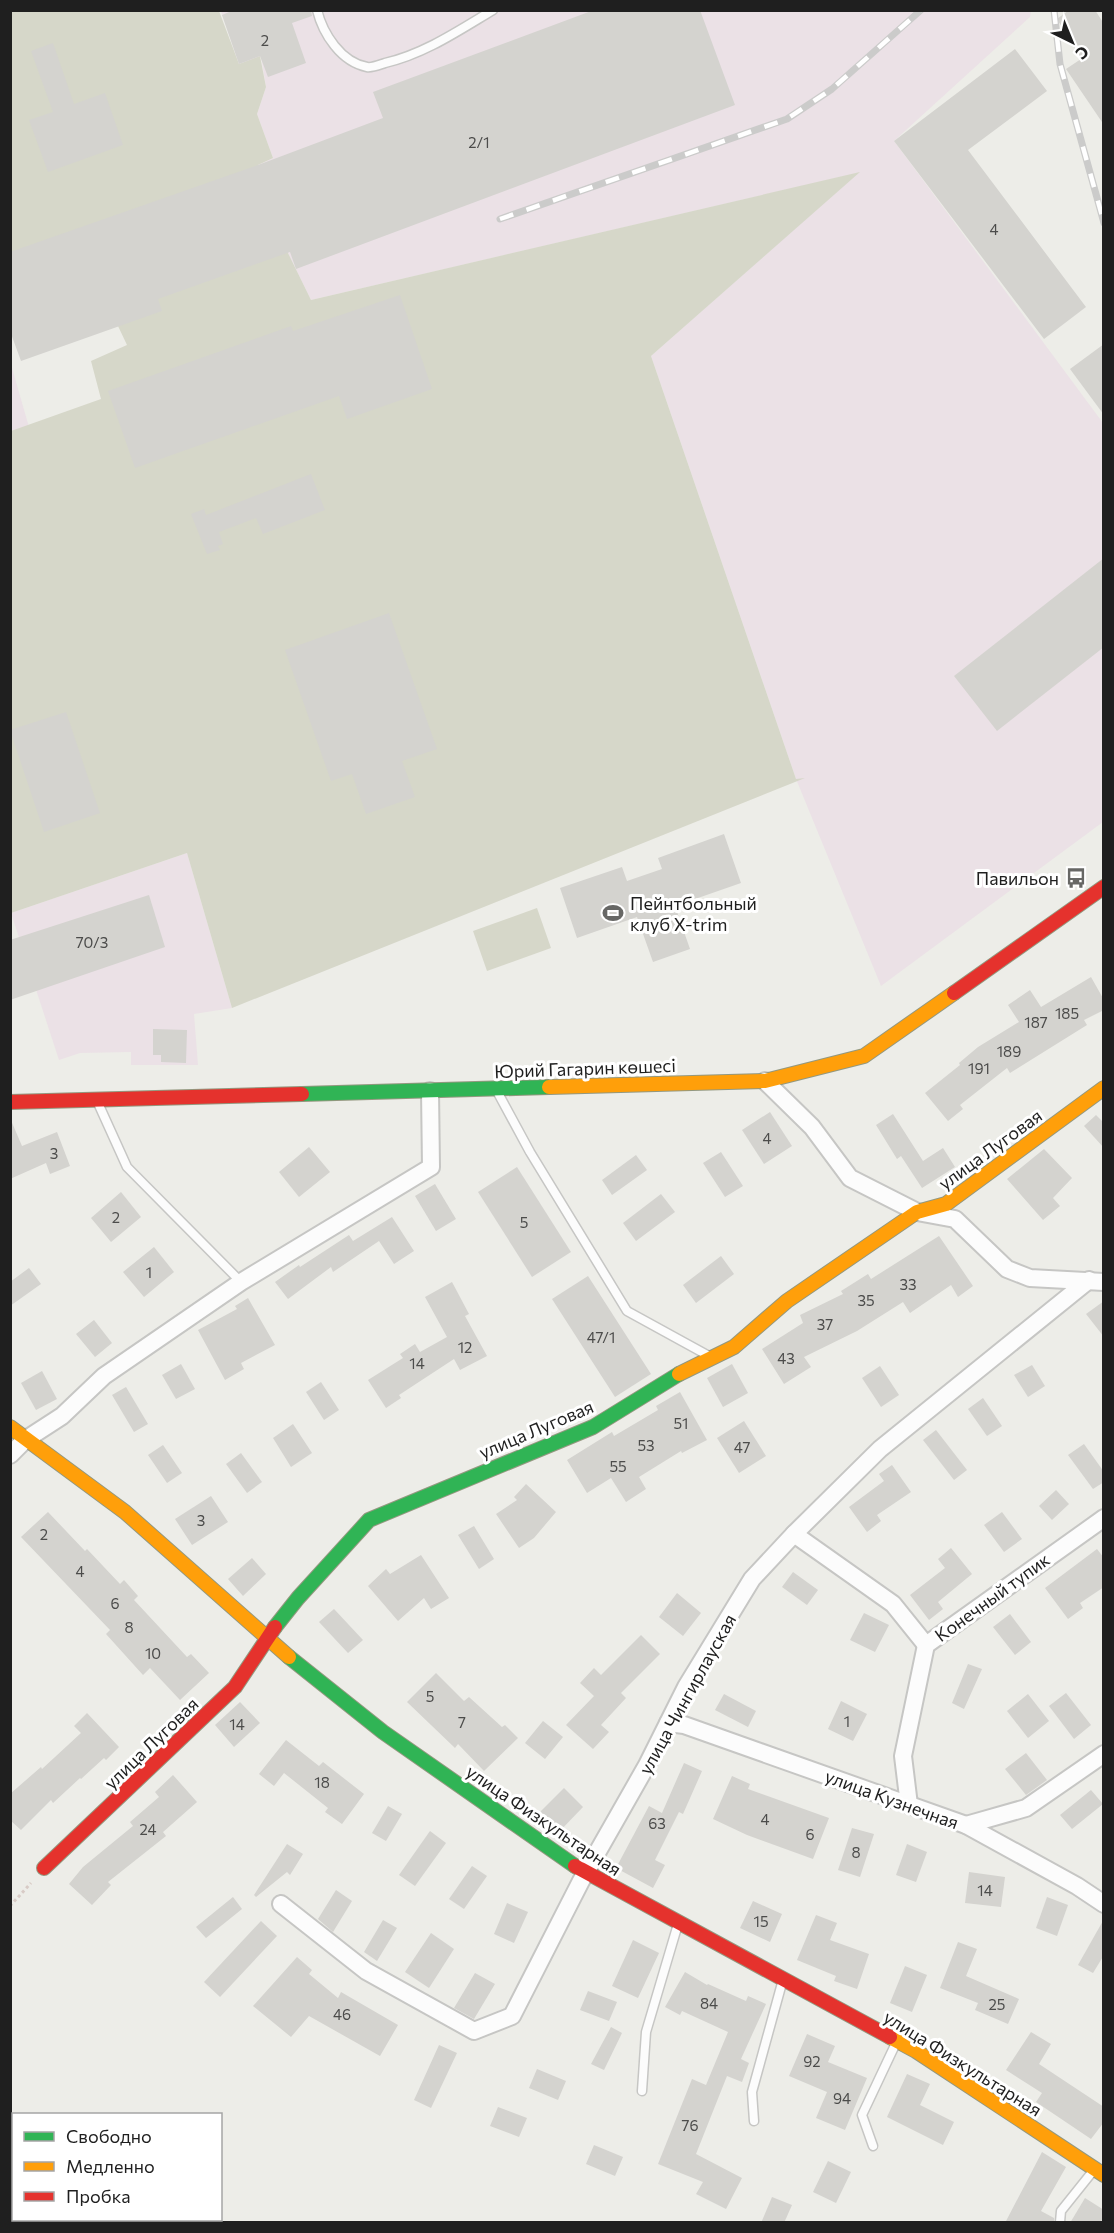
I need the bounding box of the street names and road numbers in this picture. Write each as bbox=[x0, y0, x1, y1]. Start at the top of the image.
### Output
street label: Юрий Гагарин көшесі bbox=[494, 1054, 676, 1082]
street label: улица Луговая bbox=[934, 1104, 1046, 1194]
street label: улица Луговая bbox=[475, 1395, 597, 1463]
street label: Конечный тупик bbox=[930, 1548, 1054, 1646]
street label: улица Чингирлауская bbox=[634, 1610, 740, 1778]
street label: улица Луговая bbox=[99, 1693, 203, 1793]
street label: улица Физкультарная bbox=[462, 1760, 626, 1880]
street label: улица Кузнечная bbox=[822, 1765, 962, 1833]
street label: улица Физкультарная bbox=[880, 2005, 1046, 2121]

